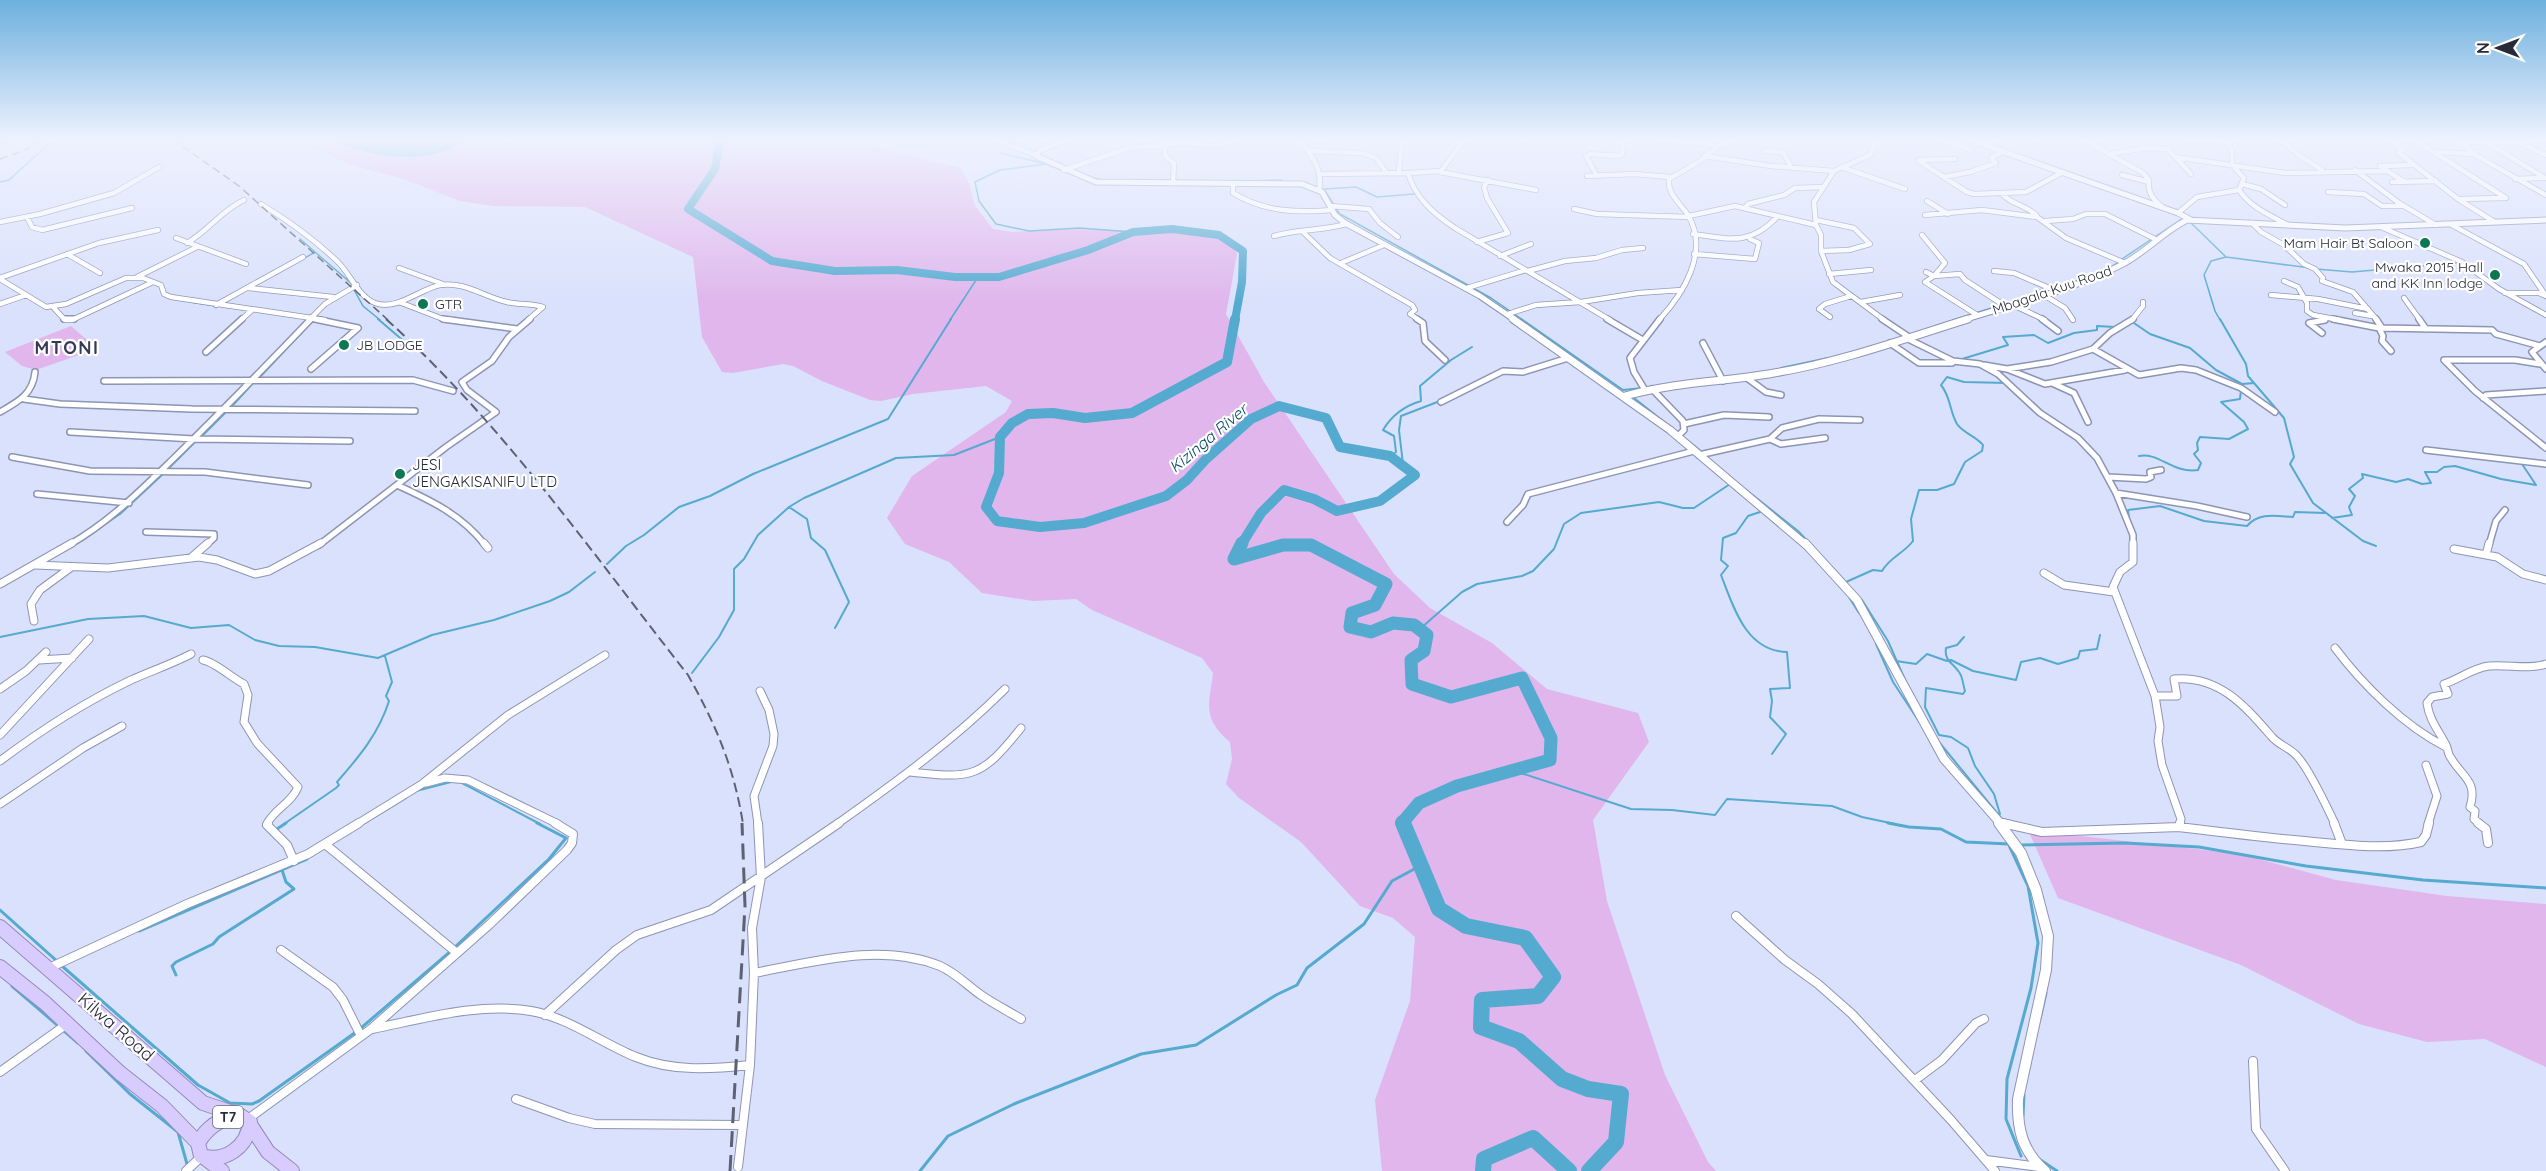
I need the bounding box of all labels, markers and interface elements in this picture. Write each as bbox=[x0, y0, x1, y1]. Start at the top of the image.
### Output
north arrow bbox=[2468, 18, 2528, 78]
text: N bbox=[2473, 42, 2493, 54]
place label: Mam Hair Bt Saloon bbox=[2283, 234, 2413, 252]
marker: Mam Hair Bt Saloon bbox=[2418, 236, 2432, 250]
place label: Mwaka 2015 Hall and KK Inn lodge bbox=[2372, 258, 2483, 292]
street label: Mbagala Kuu Road bbox=[1990, 261, 2114, 319]
marker: Mwaka 2015 Hall and KK Inn lodge bbox=[2488, 268, 2502, 282]
place label: GTR bbox=[435, 295, 462, 313]
marker: GTR bbox=[416, 297, 430, 311]
district label: MTONI bbox=[35, 336, 100, 359]
place label: JB LODGE bbox=[356, 336, 423, 354]
marker: JB LODGE bbox=[337, 338, 351, 352]
water label: Kizinga River bbox=[1165, 398, 1253, 477]
place label: JESI JENGAKISANIFU LTD bbox=[412, 455, 557, 491]
marker: JESI JENGAKISANIFU LTD bbox=[393, 467, 407, 481]
street label: Kilwa Road bbox=[73, 987, 159, 1066]
road number: T7 bbox=[213, 1106, 243, 1128]

